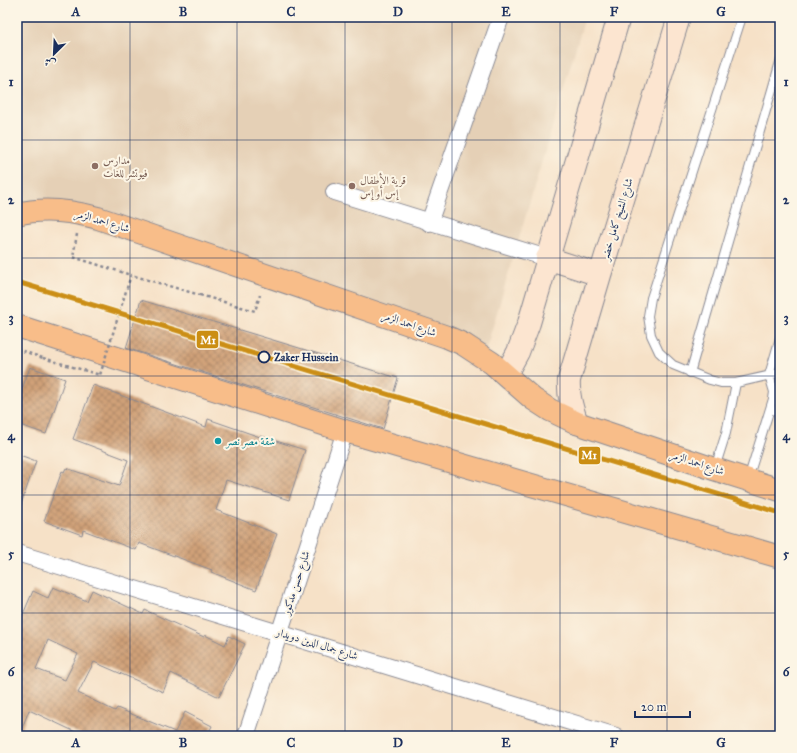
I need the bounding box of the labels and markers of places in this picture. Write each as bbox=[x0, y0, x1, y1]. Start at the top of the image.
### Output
place label: مدارس فيوتشر للغات bbox=[103, 154, 148, 181]
marker: مدارس فيوتشر للغات bbox=[90, 161, 100, 171]
place label: قرية الأطفال إس أو إس bbox=[360, 172, 406, 201]
marker: قرية الأطفال إس أو إس bbox=[347, 181, 357, 191]
marker: Zaker Hussein bbox=[257, 350, 271, 364]
place label: Zaker Hussein bbox=[274, 351, 338, 364]
place label: شقة مصر نصر bbox=[225, 435, 275, 449]
marker: شقة مصر نصر bbox=[213, 436, 223, 446]

